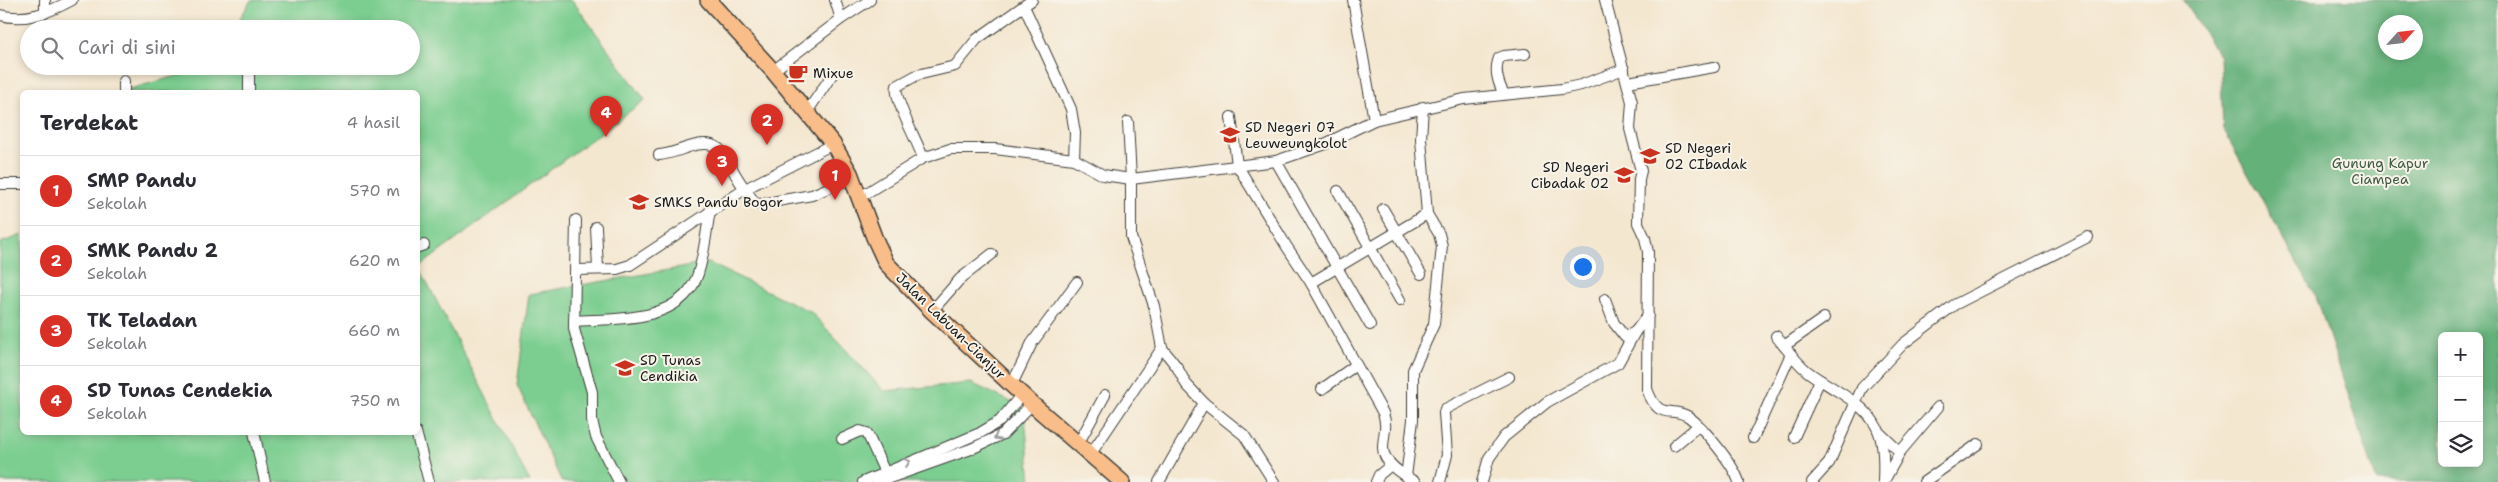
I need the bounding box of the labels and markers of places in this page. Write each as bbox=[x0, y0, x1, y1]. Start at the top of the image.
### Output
cafe icon: Mixue bbox=[787, 62, 809, 84]
place label: Mixue bbox=[813, 64, 854, 82]
pin: 4 bbox=[590, 96, 622, 137]
pin: 2 bbox=[751, 104, 783, 145]
place label: SD Negeri 07 Leuweungkolot bbox=[1245, 118, 1347, 152]
school or university icon: SD Negeri 07 Leuweungkolot bbox=[1219, 124, 1241, 146]
place label: SD Negeri 02 CIbadak bbox=[1665, 139, 1747, 173]
pin: 3 bbox=[706, 145, 738, 186]
school or university icon: SD Negeri 02 CIbadak bbox=[1639, 145, 1661, 167]
place label: SD Negeri Cibadak 02 bbox=[1531, 158, 1609, 192]
pin: 1 bbox=[819, 159, 851, 200]
school or university icon: SD Negeri Cibadak 02 bbox=[1613, 164, 1635, 186]
school or university icon: SMKS Pandu Bogor bbox=[628, 191, 650, 213]
place label: SMKS Pandu Bogor bbox=[654, 193, 783, 211]
place label: SD Tunas Cendikia bbox=[640, 351, 701, 385]
school or university icon: SD Tunas Cendikia bbox=[614, 357, 636, 379]

